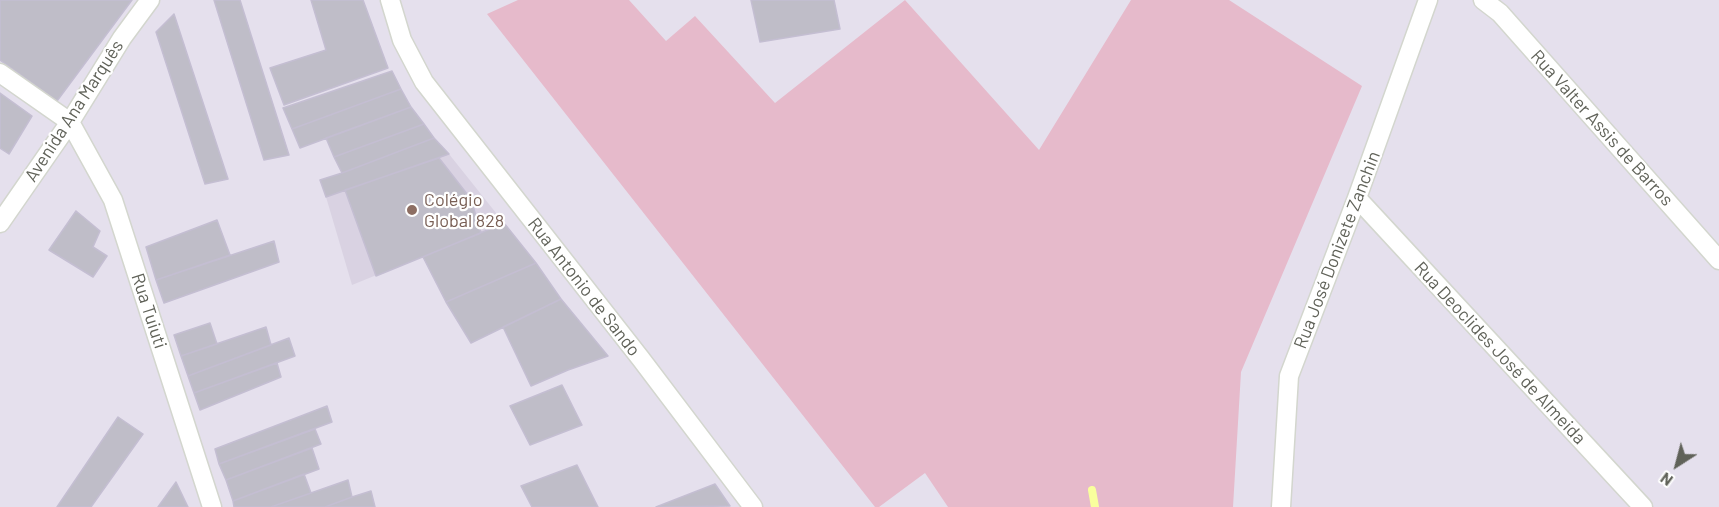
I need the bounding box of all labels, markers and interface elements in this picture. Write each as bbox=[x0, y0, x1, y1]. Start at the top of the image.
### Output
street label: Avenida Ana Marquês bbox=[20, 36, 128, 186]
street label: Rua Valter Assis de Barros bbox=[1526, 46, 1678, 210]
street label: Rua José Donizete Zanchin bbox=[1289, 148, 1385, 352]
place label: Colégio Global 828 bbox=[424, 189, 504, 232]
marker: Colégio Global 828 bbox=[405, 203, 419, 217]
street label: Rua Antonio de Sando bbox=[523, 213, 645, 361]
street label: Rua Deoclides José de Almeida bbox=[1410, 257, 1590, 449]
street label: Rua Tuiuti bbox=[127, 271, 171, 351]
north arrow bbox=[1647, 435, 1707, 495]
text: N bbox=[1656, 469, 1676, 491]

